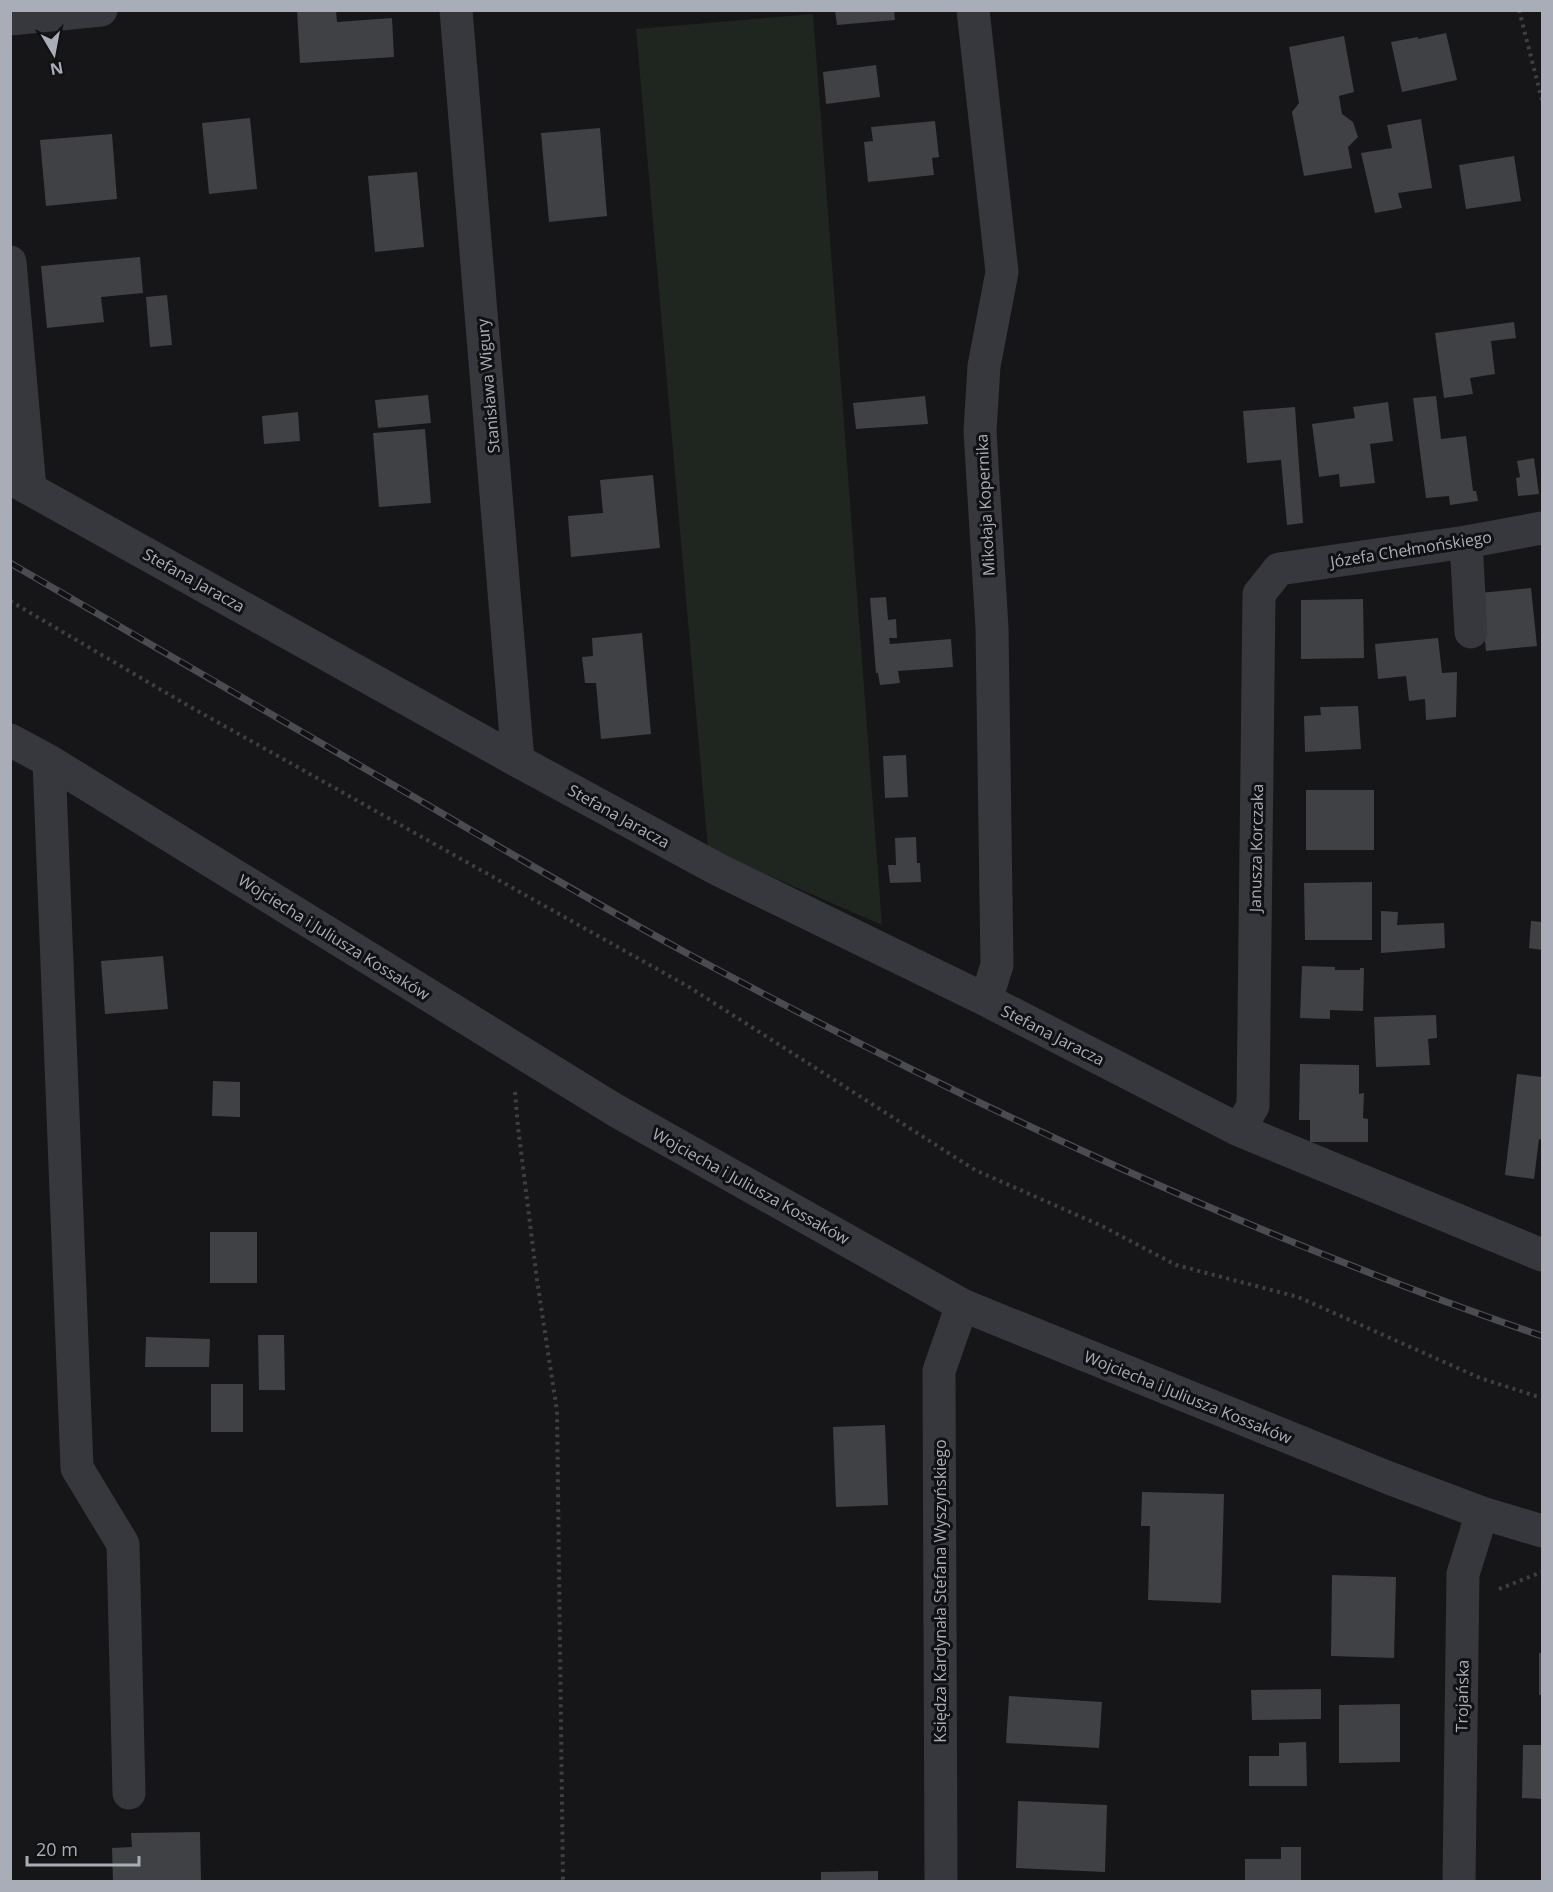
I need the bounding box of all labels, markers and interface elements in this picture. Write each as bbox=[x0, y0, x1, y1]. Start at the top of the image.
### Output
north arrow bbox=[24, 24, 84, 84]
text: N bbox=[48, 57, 65, 81]
street label: Stanisława Wigury bbox=[471, 317, 505, 454]
street label: Mikołaja Kopernika bbox=[970, 433, 1000, 577]
street label: Józefa Chełmońskiego bbox=[1327, 525, 1493, 573]
street label: Stefana Jaracza bbox=[139, 543, 249, 617]
street label: Stefana Jaracza bbox=[564, 779, 674, 853]
street label: Janusza Korczaka bbox=[1244, 784, 1268, 914]
street label: Wojciecha i Juliusza Kossaków bbox=[234, 869, 434, 1005]
street label: Stefana Jaracza bbox=[998, 999, 1108, 1071]
street label: Wojciecha i Juliusza Kossaków bbox=[649, 1123, 854, 1250]
street label: Wojciecha i Juliusza Kossaków bbox=[1081, 1345, 1296, 1449]
street label: Księdza Kardynała Stefana Wyszyńskiego bbox=[929, 1439, 951, 1743]
street label: Trojańska bbox=[1450, 1659, 1474, 1733]
scale bar bbox=[27, 1829, 140, 1867]
text: 20 m bbox=[36, 1837, 78, 1861]

